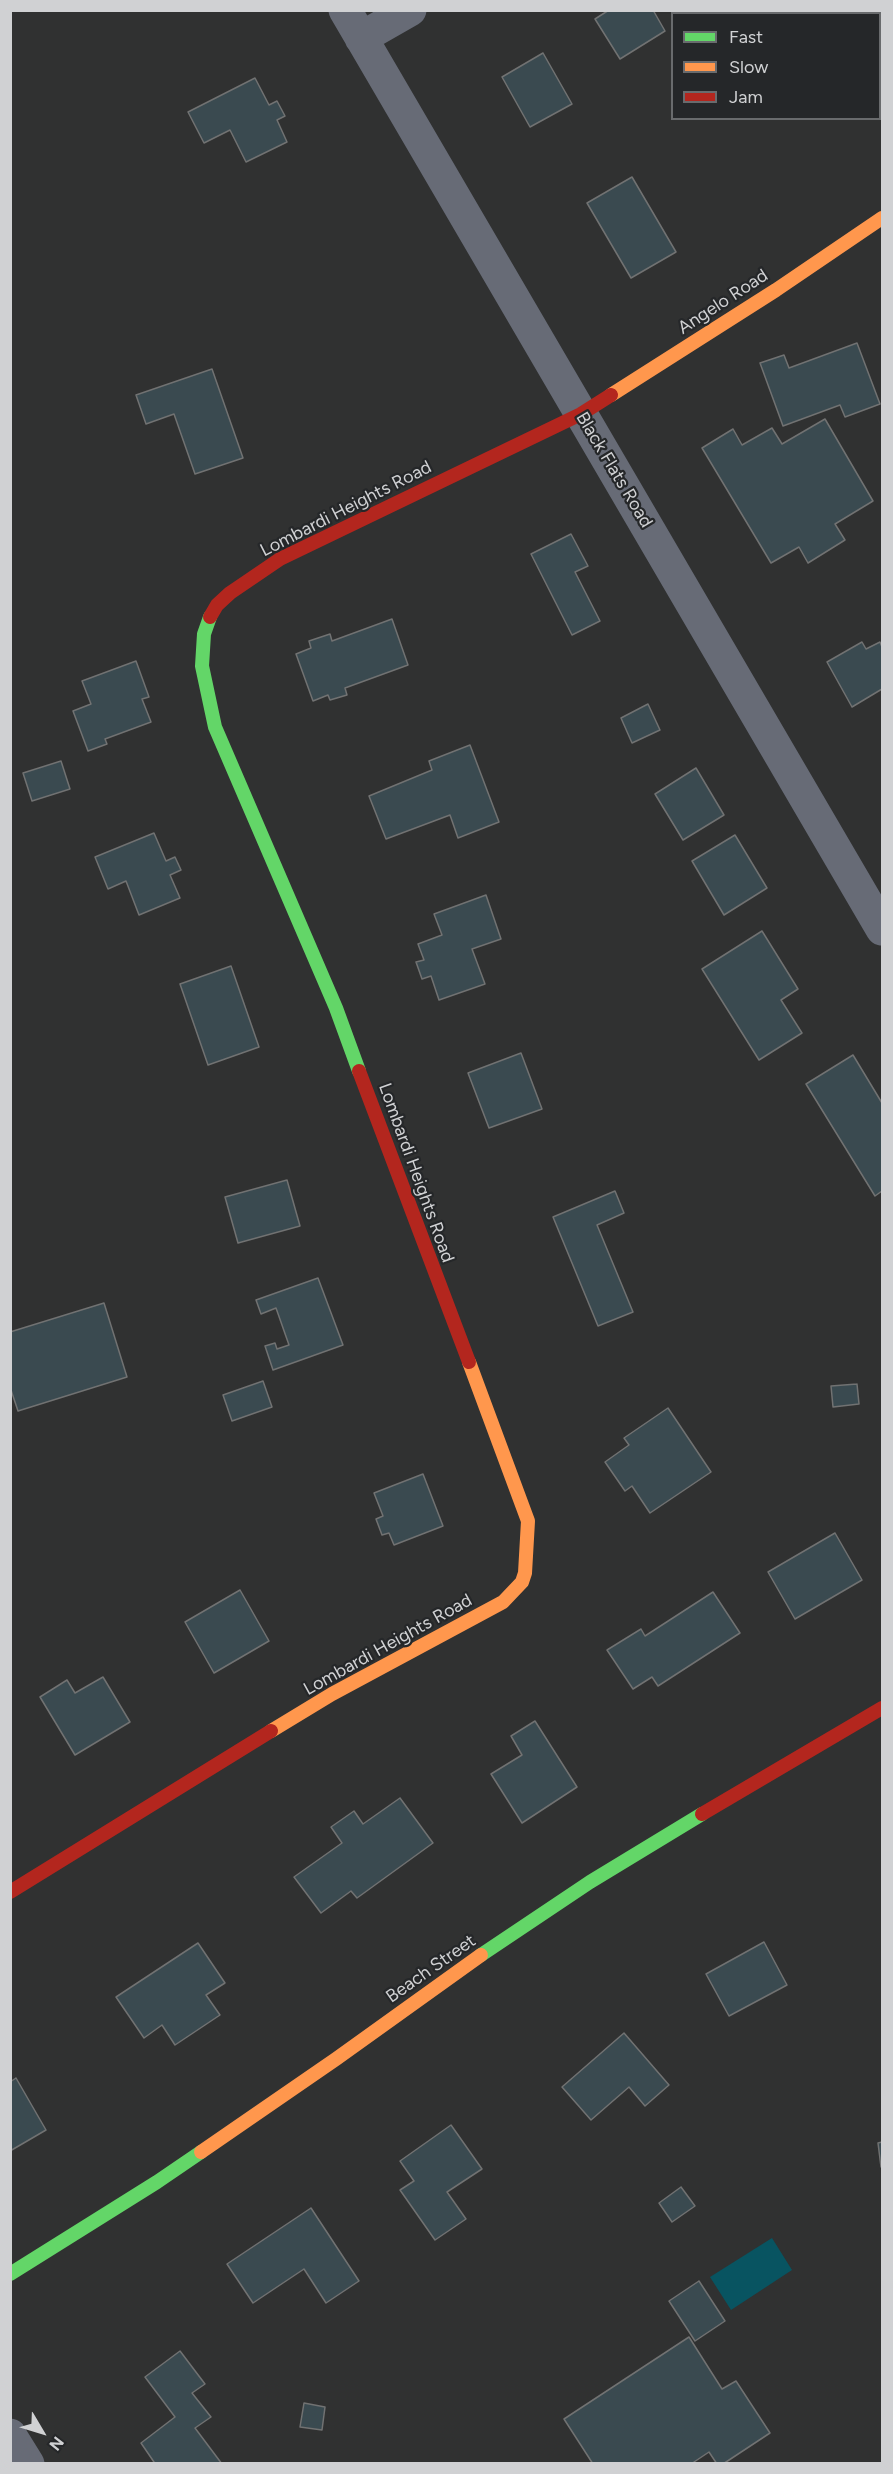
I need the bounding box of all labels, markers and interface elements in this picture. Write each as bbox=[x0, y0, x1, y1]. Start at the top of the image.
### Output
legend bbox=[671, 12, 881, 120]
text: Fast bbox=[729, 26, 763, 48]
text: Slow bbox=[729, 56, 768, 78]
text: Jam bbox=[729, 86, 763, 108]
street label: Angelo Road bbox=[674, 265, 772, 339]
street label: Black Flats Road bbox=[571, 408, 657, 532]
street label: Lombardi Heights Road bbox=[257, 456, 435, 562]
street label: Lombardi Heights Road bbox=[373, 1080, 459, 1266]
street label: Lombardi Heights Road bbox=[300, 1590, 476, 1700]
street label: Beach Street bbox=[382, 1930, 480, 2008]
north arrow bbox=[12, 2402, 72, 2462]
text: N bbox=[45, 2433, 68, 2454]

